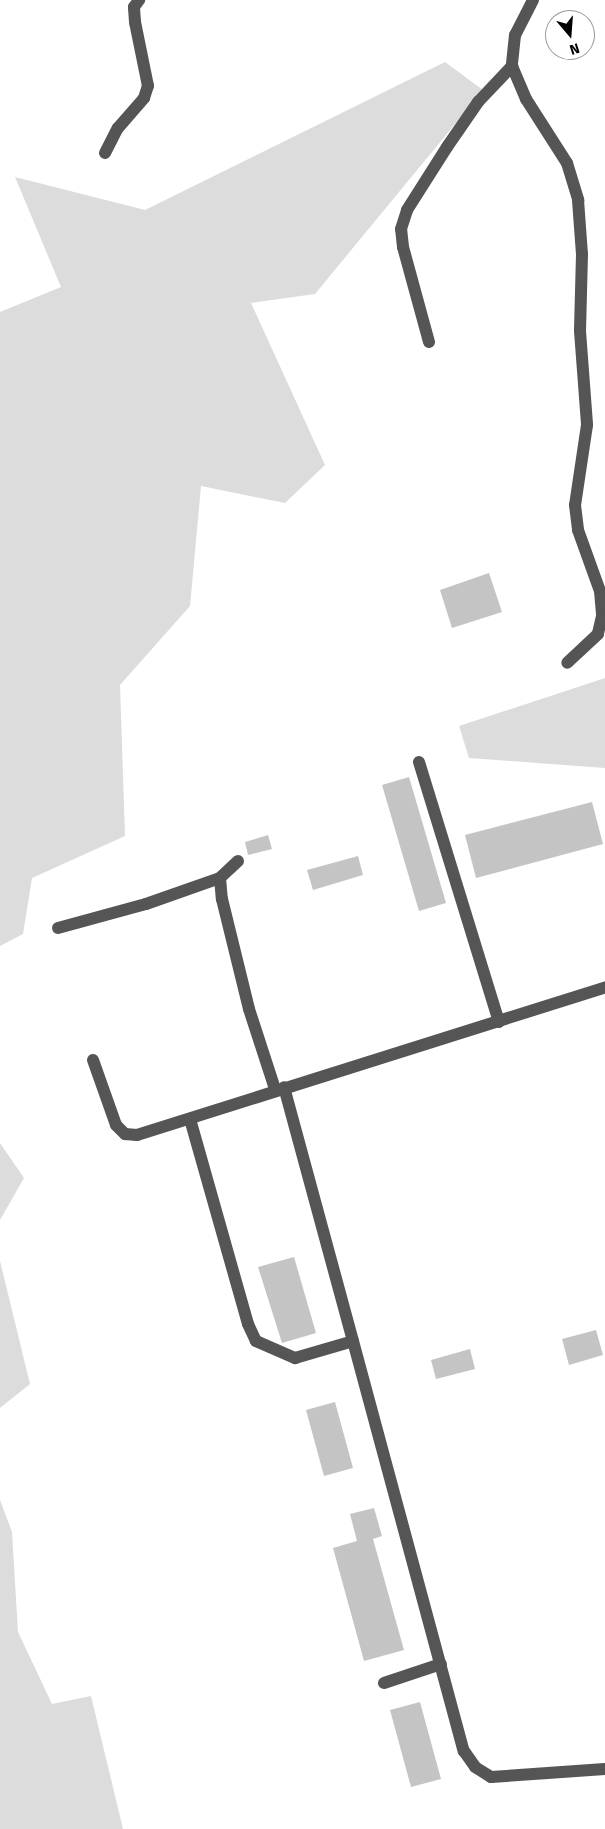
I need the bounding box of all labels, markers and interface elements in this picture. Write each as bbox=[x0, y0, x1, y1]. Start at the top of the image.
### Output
north arrow bbox=[545, 10, 595, 60]
text: N bbox=[567, 39, 582, 58]

